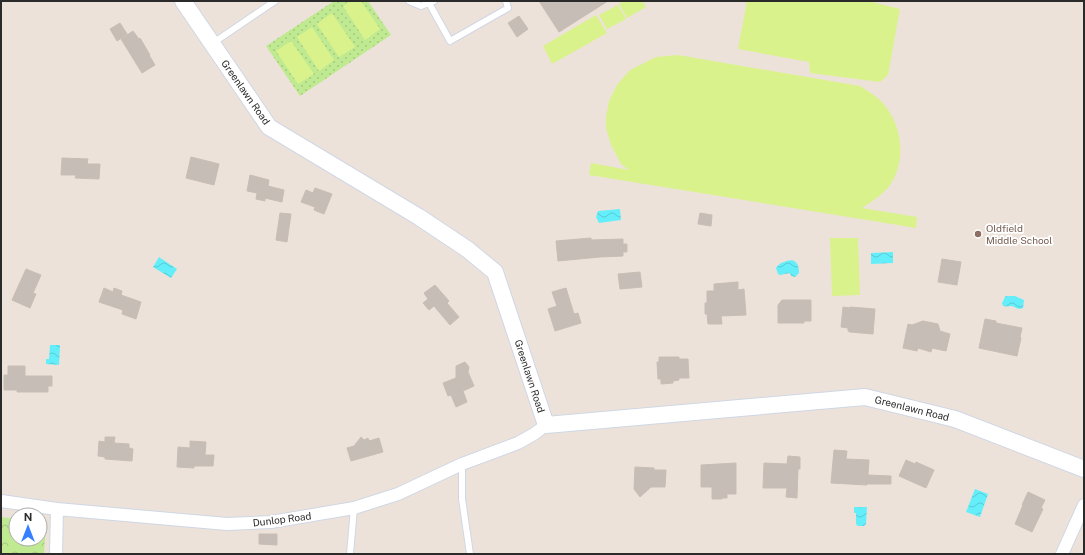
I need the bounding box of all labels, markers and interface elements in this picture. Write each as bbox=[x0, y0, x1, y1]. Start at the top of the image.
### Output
street label: Greenlawn Road bbox=[219, 57, 273, 127]
place label: Oldfield Middle School bbox=[986, 222, 1052, 246]
marker: Oldfield Middle School bbox=[973, 229, 983, 239]
street label: Greenlawn Road bbox=[513, 338, 548, 414]
street label: Greenlawn Road bbox=[874, 393, 950, 423]
north arrow bbox=[8, 507, 48, 547]
street label: Dunlop Road bbox=[252, 509, 312, 529]
text: N bbox=[24, 511, 32, 523]

